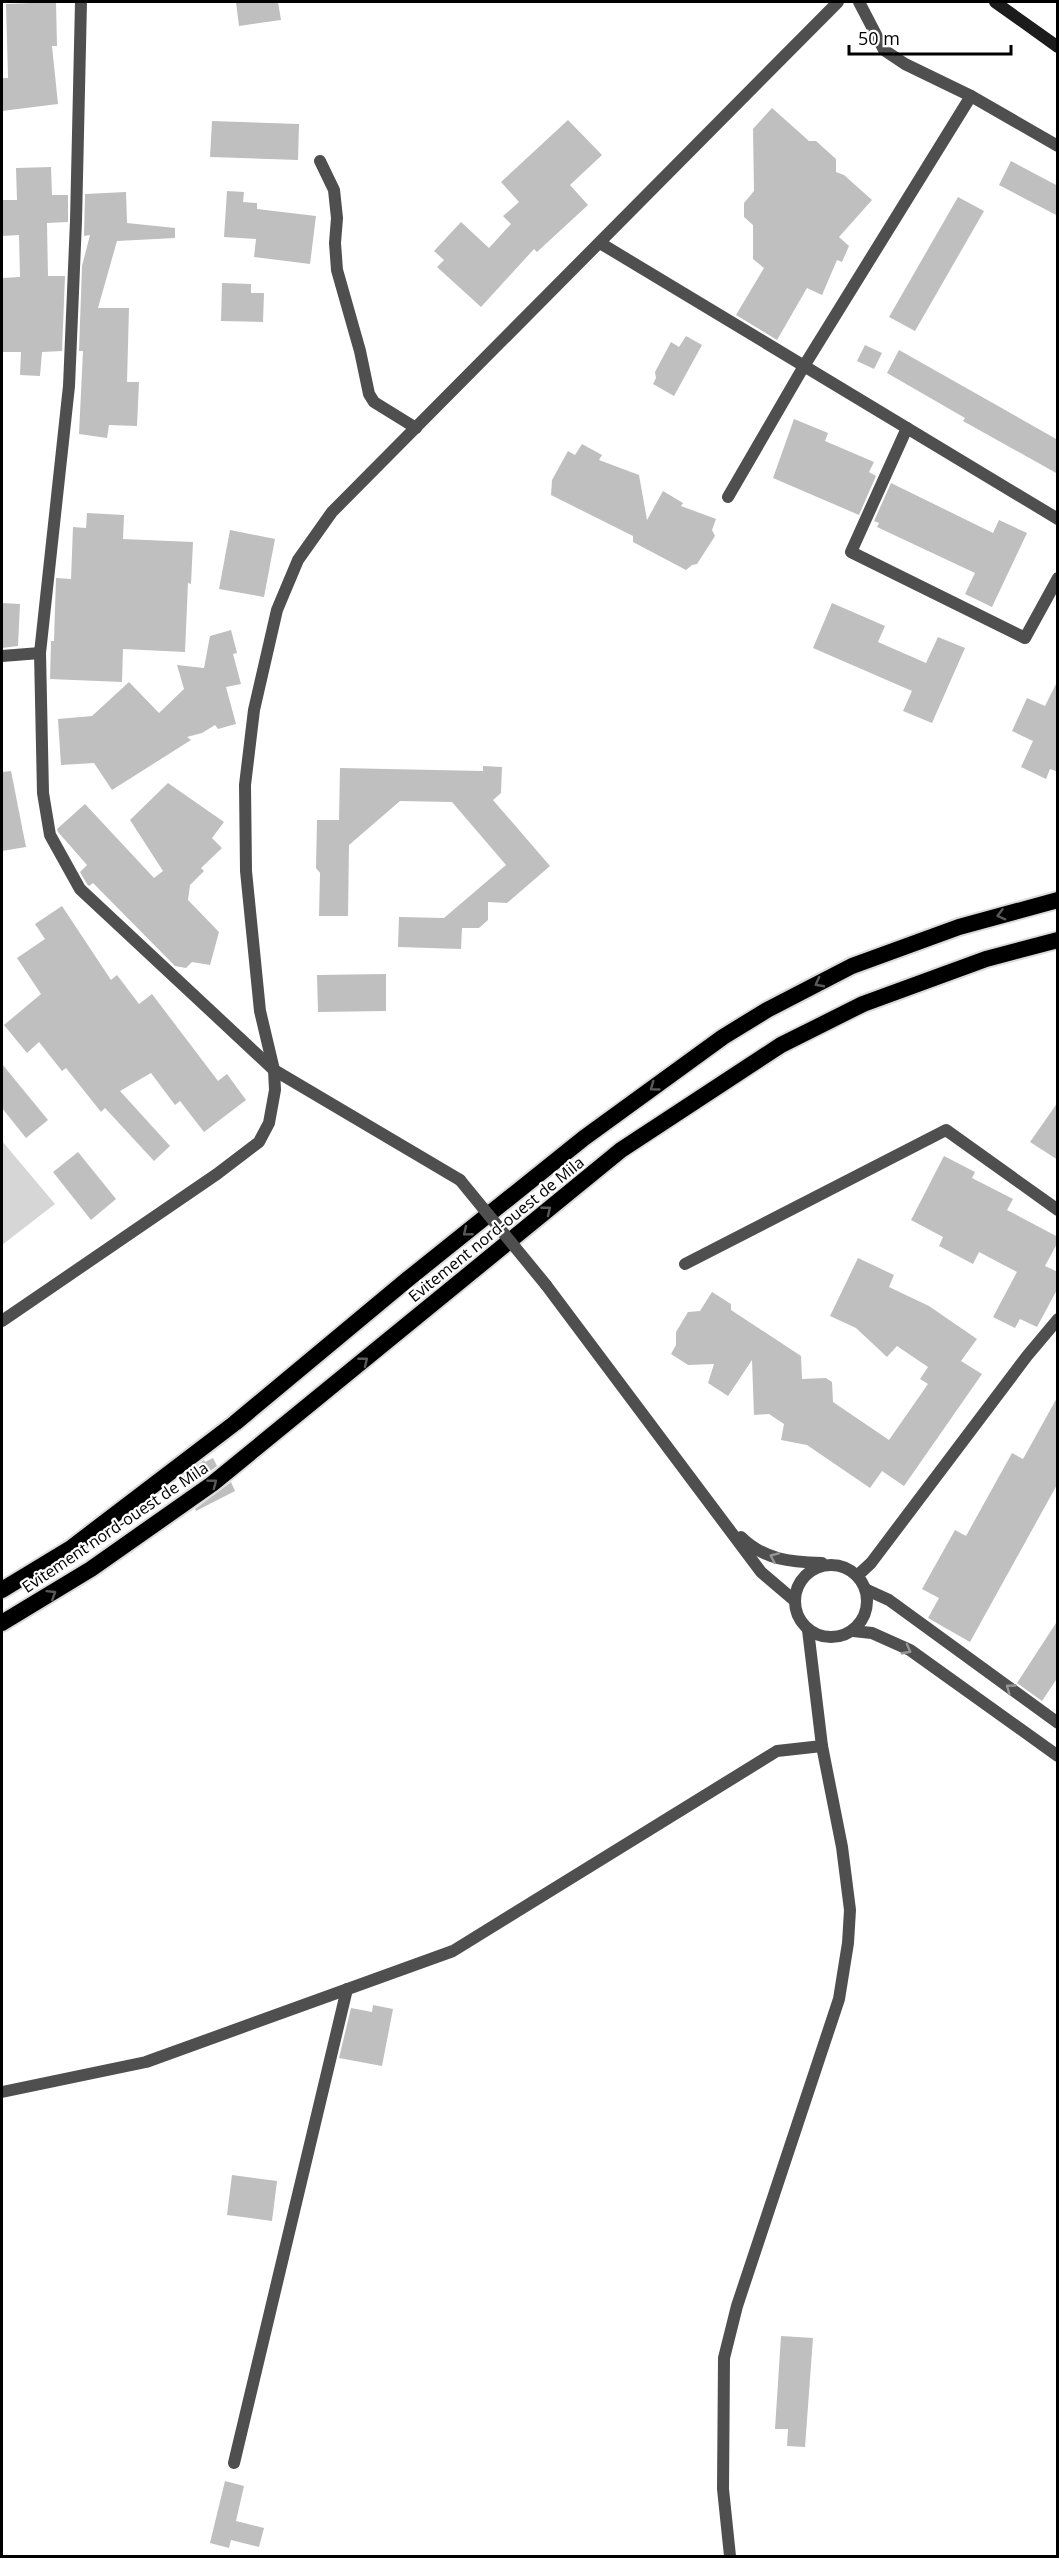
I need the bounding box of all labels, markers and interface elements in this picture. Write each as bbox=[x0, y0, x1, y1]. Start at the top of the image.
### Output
scale bar bbox=[849, 18, 1011, 56]
text: 50 m bbox=[858, 26, 900, 50]
one-way arrow bbox=[996, 908, 1006, 921]
one-way arrow bbox=[814, 976, 825, 987]
one-way arrow bbox=[649, 1079, 660, 1090]
street label: Evitement nord-ouest de Mila bbox=[404, 1151, 588, 1307]
one-way arrow bbox=[541, 1207, 552, 1218]
one-way arrow bbox=[462, 1225, 473, 1236]
one-way arrow bbox=[357, 1357, 368, 1368]
street label: Evitement nord-ouest de Mila bbox=[18, 1456, 212, 1598]
one-way arrow bbox=[206, 1480, 217, 1491]
one-way arrow bbox=[770, 1552, 781, 1564]
one-way arrow bbox=[46, 1589, 56, 1601]
one-way arrow bbox=[901, 1643, 911, 1654]
one-way arrow bbox=[1006, 1684, 1017, 1695]

